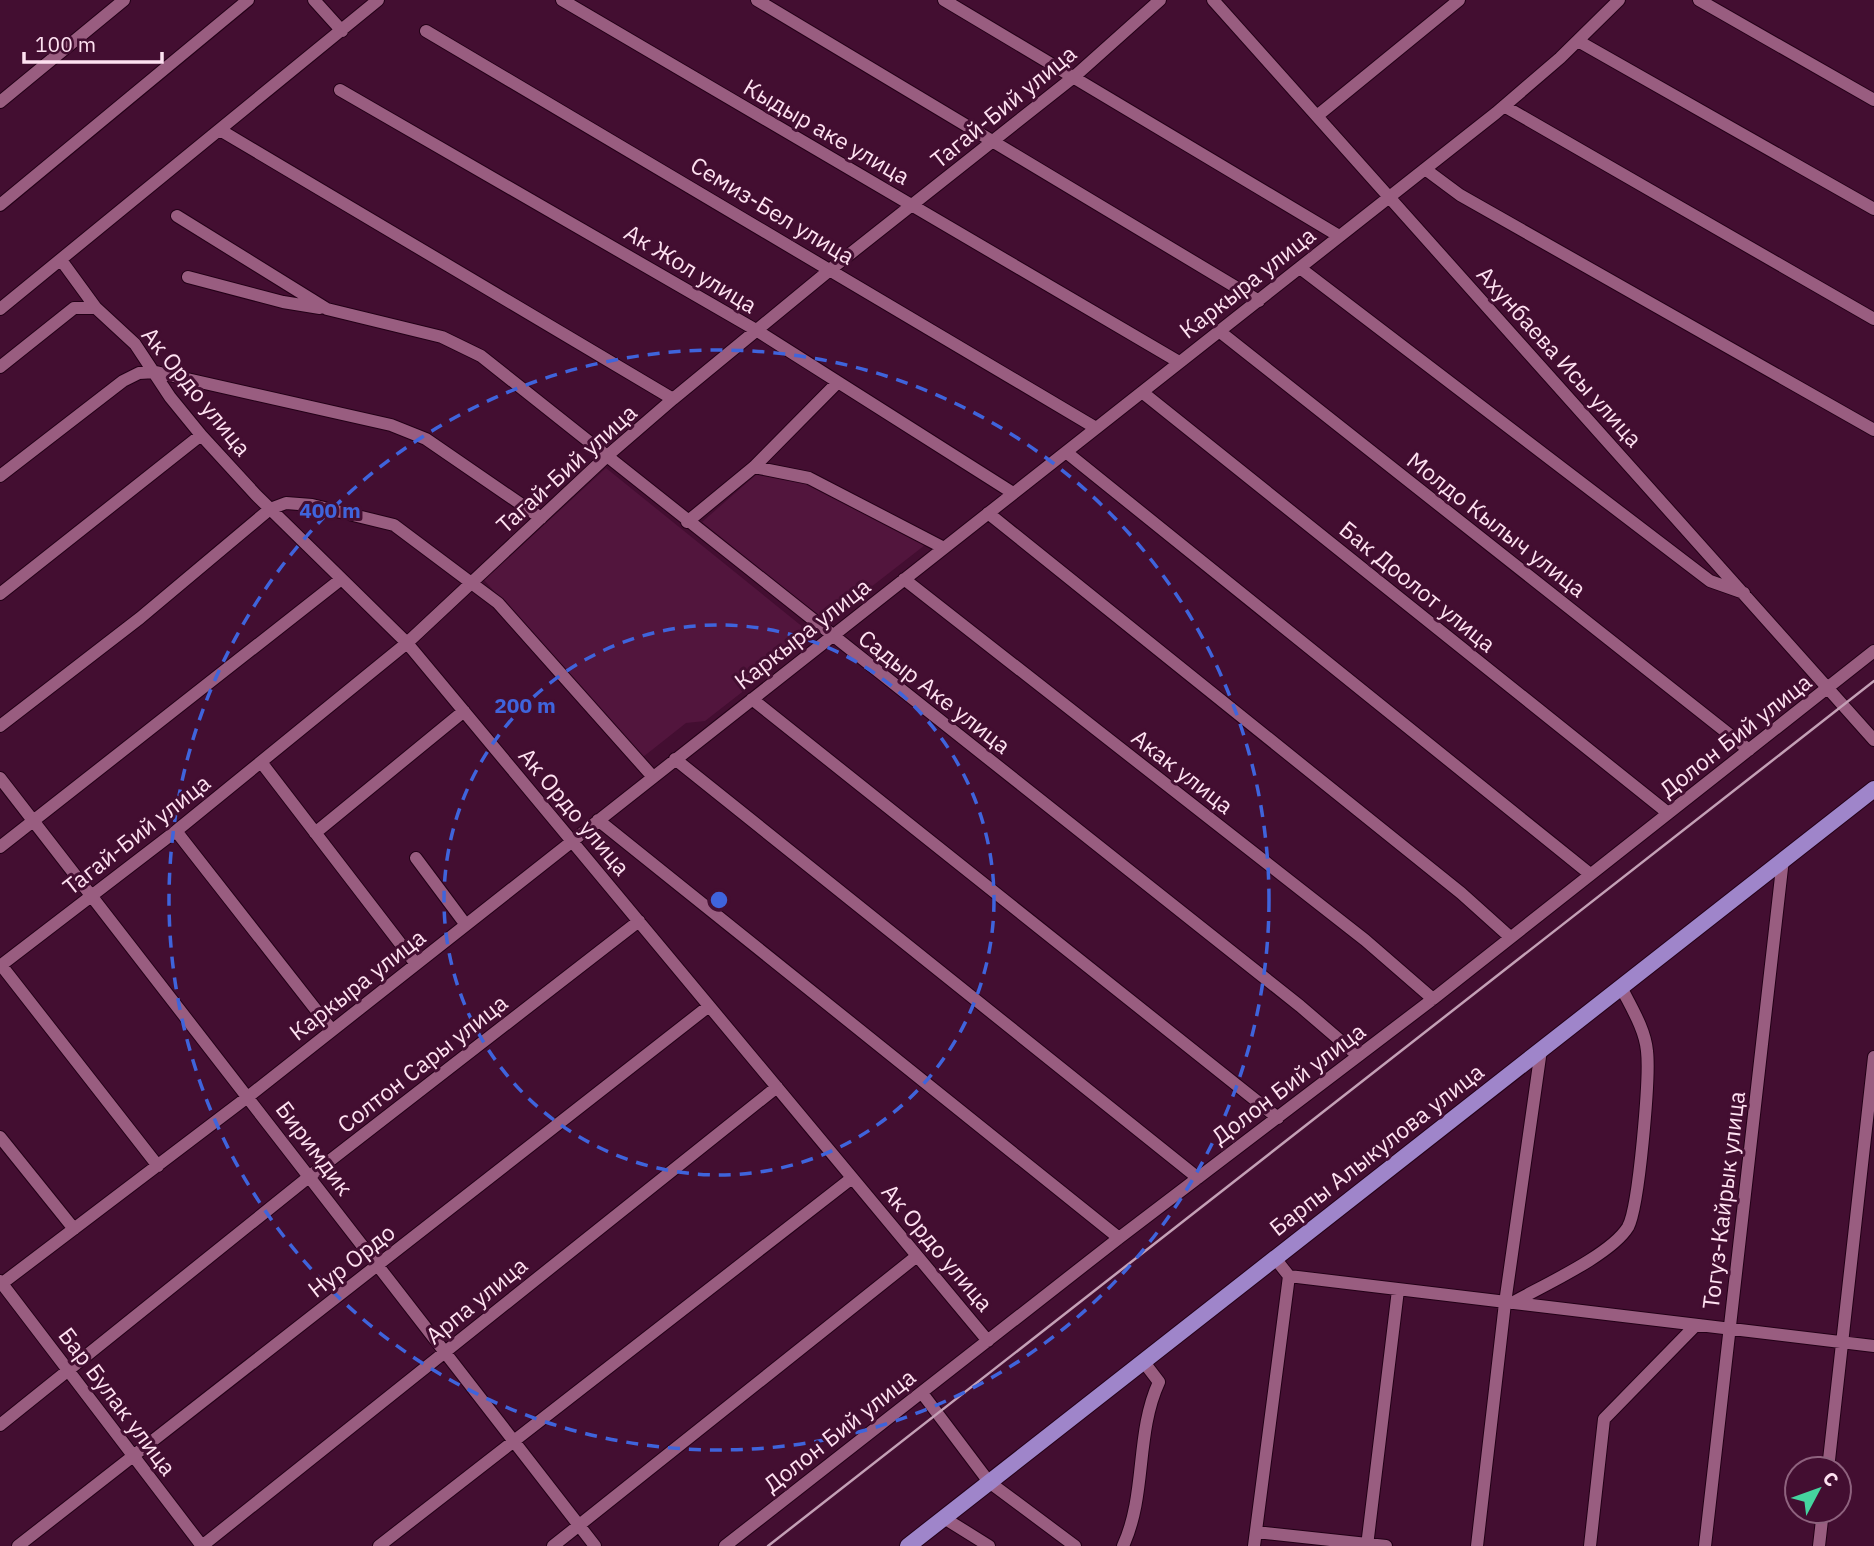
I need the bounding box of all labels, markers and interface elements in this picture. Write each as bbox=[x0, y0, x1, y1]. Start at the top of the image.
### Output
scale bar bbox=[24, 21, 163, 65]
text: 100 m bbox=[35, 30, 96, 58]
street label: Тагай-Бий улица bbox=[924, 38, 1082, 174]
street label: Кыдыр аке улица bbox=[738, 71, 916, 191]
street label: Семиз-Бел улица bbox=[685, 149, 861, 271]
street label: Ак Жол улица bbox=[619, 217, 763, 319]
street label: Каркыра улица bbox=[1173, 219, 1321, 345]
street label: Ахунбаева Исы улица bbox=[1471, 259, 1649, 453]
street label: Ак Ордо улица bbox=[136, 320, 258, 462]
street label: Тагай-Бий улица bbox=[489, 397, 643, 539]
street label: Молдо Кылыч улица bbox=[1401, 445, 1593, 603]
text: 400 m bbox=[299, 496, 361, 524]
street label: Бак Доолот улица bbox=[1334, 514, 1502, 658]
street label: Каркыра улица bbox=[728, 570, 876, 696]
street label: Садыр Аке улица bbox=[853, 622, 1017, 760]
street label: Долон Бий улица bbox=[1653, 666, 1817, 804]
text: 200 m bbox=[494, 691, 556, 719]
street label: Акак улица bbox=[1126, 722, 1240, 820]
street label: Ак Ордо улица bbox=[513, 741, 637, 881]
street label: Тагай-Бий улица bbox=[56, 767, 216, 901]
centre of rings bbox=[707, 888, 731, 912]
street label: Каркыра улица bbox=[283, 921, 431, 1047]
street label: Солтон Сары улица bbox=[331, 987, 513, 1139]
street label: Долон Бий улица bbox=[1205, 1015, 1371, 1151]
street label: Барпы Алыкулова улица bbox=[1263, 1056, 1489, 1242]
street label: Тогуз-Кайрык улица bbox=[1695, 1089, 1751, 1311]
street label: Биримдик bbox=[270, 1095, 360, 1201]
street label: Ак Ордо улица bbox=[876, 1177, 1000, 1317]
street label: Нур Ордо bbox=[301, 1217, 401, 1303]
street label: Арпа улица bbox=[419, 1250, 533, 1350]
street label: Бар Булак улица bbox=[52, 1321, 184, 1481]
street label: Долон Бий улица bbox=[757, 1361, 921, 1499]
north arrow bbox=[1783, 1455, 1853, 1525]
text: С bbox=[1818, 1466, 1844, 1491]

